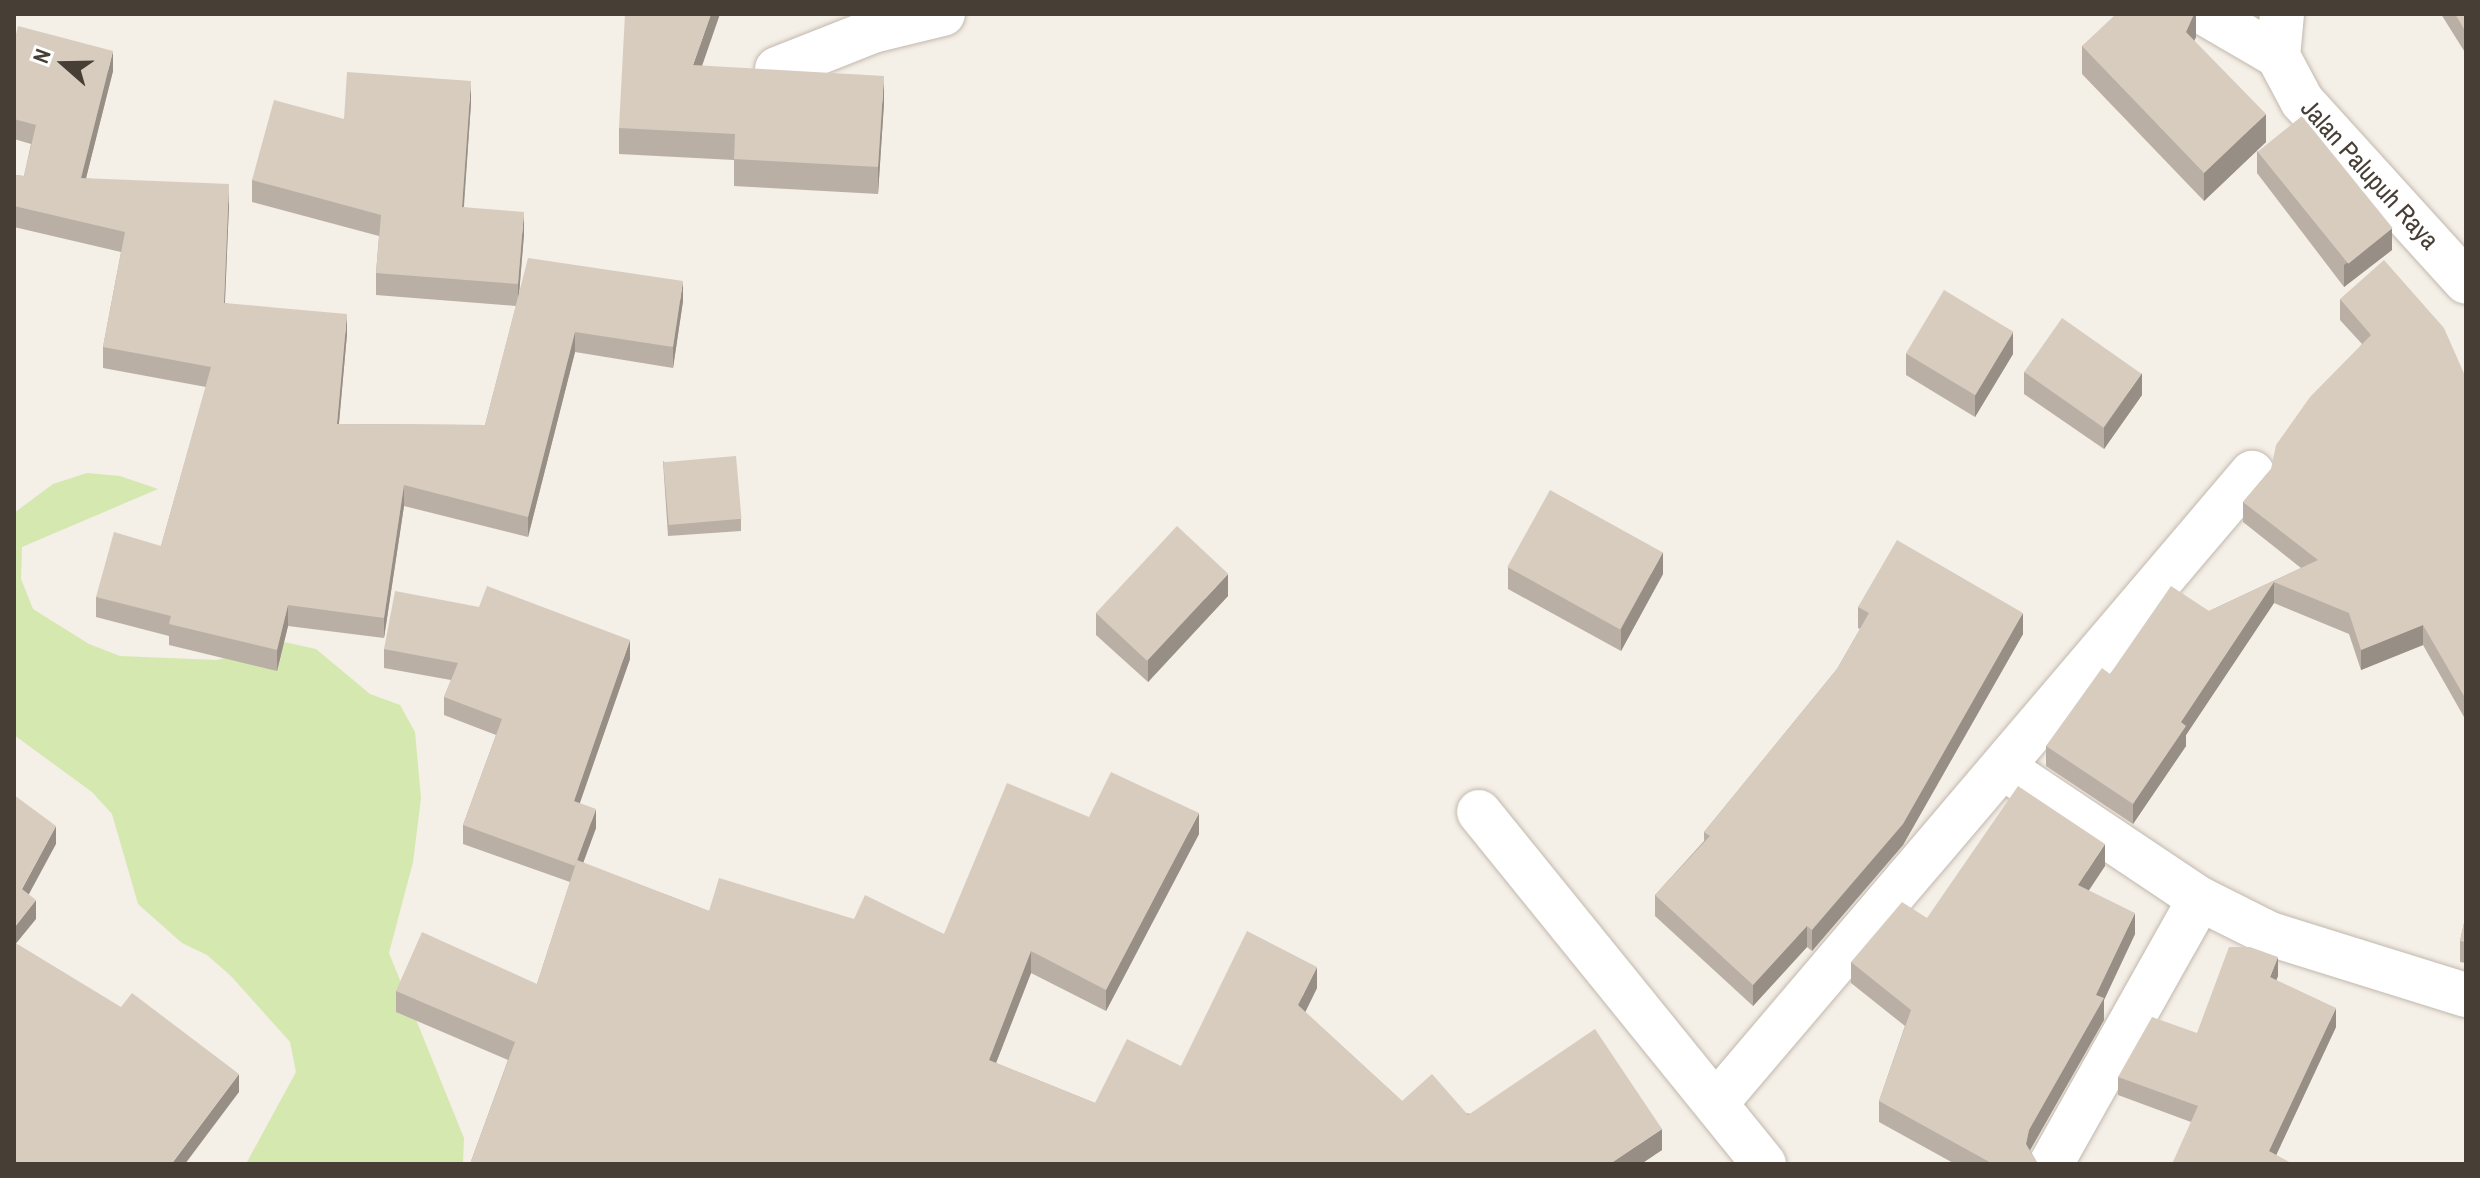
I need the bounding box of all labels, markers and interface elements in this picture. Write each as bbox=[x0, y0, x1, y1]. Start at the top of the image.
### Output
north arrow bbox=[24, 24, 104, 104]
text: N bbox=[25, 45, 58, 67]
street label: Jalan Palupuh Raya bbox=[2295, 93, 2445, 255]

